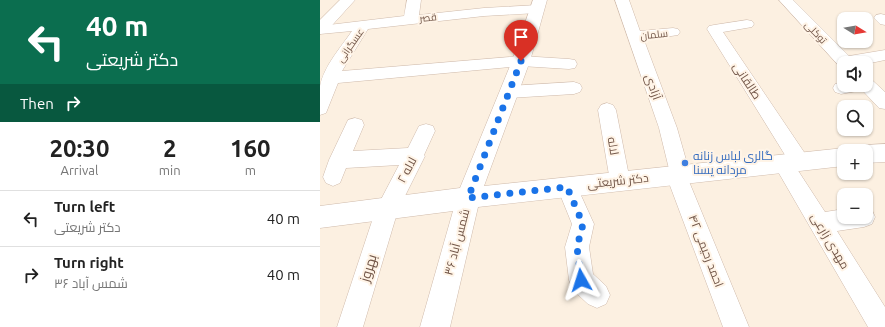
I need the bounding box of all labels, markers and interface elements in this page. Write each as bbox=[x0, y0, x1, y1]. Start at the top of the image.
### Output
text: 40 m bbox=[86, 10, 148, 41]
street label: قصر bbox=[418, 11, 437, 24]
north arrow bbox=[837, 12, 873, 48]
map controls bbox=[837, 12, 873, 224]
icon: left bbox=[20, 16, 72, 68]
street label: توکلی bbox=[802, 19, 829, 47]
pin bbox=[504, 20, 538, 61]
street label: عسگرانی bbox=[335, 26, 367, 65]
icon: arrive bbox=[510, 26, 532, 48]
street label: سلمان bbox=[640, 28, 669, 42]
text: دکتر شریعتی bbox=[86, 49, 178, 69]
button: sound bbox=[837, 56, 873, 92]
street label: طالقانی bbox=[730, 60, 764, 102]
street label: آزادی bbox=[642, 72, 664, 102]
icon: right bbox=[62, 92, 84, 114]
text: Then bbox=[20, 95, 54, 112]
button: search bbox=[837, 100, 873, 136]
text: 20:30 bbox=[49, 135, 109, 162]
text: 2 bbox=[163, 135, 176, 162]
text: 160 bbox=[230, 135, 271, 162]
street label: لاله bbox=[606, 136, 621, 156]
button: + bbox=[837, 144, 873, 180]
place label: گالری لباس زنانه مردانه یسنا bbox=[693, 149, 773, 177]
street label: لاله ۲ bbox=[394, 155, 419, 185]
marker: گالری لباس زنانه مردانه یسنا bbox=[680, 158, 690, 168]
text: Arrival bbox=[60, 163, 98, 177]
text: min bbox=[159, 163, 181, 177]
text: m bbox=[245, 163, 256, 177]
street label: دکتر شریعتی bbox=[587, 171, 649, 191]
button: − bbox=[837, 188, 873, 224]
text: Turn left bbox=[54, 198, 115, 215]
street label: شمس آباد ۳۶ bbox=[441, 207, 473, 277]
icon: left bbox=[20, 208, 42, 230]
text: 40 m bbox=[267, 210, 300, 227]
street label: مهدی زارعی bbox=[808, 210, 852, 272]
street label: ۴۲ احمد رحیمی bbox=[686, 213, 726, 289]
text: دکتر شریعتی bbox=[54, 220, 121, 234]
street label: بهروز bbox=[356, 252, 380, 285]
text: Turn right bbox=[54, 254, 124, 271]
position arrow bbox=[560, 259, 602, 301]
icon: right bbox=[20, 264, 42, 286]
text: 40 m bbox=[267, 266, 300, 283]
text: شمس آباد ۳۶ bbox=[54, 276, 128, 290]

